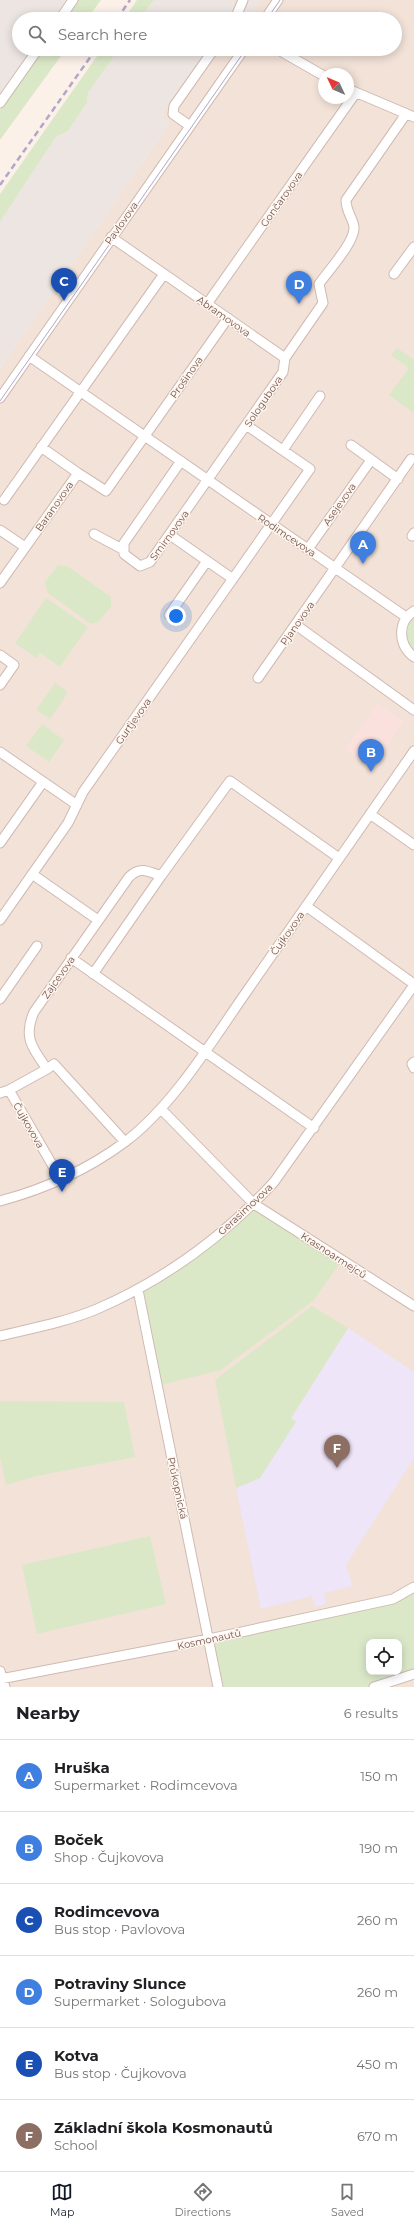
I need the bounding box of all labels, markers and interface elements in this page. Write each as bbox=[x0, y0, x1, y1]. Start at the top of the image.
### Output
search box bbox=[12, 12, 402, 56]
icon: search bbox=[26, 23, 48, 45]
text: Search here bbox=[58, 25, 147, 44]
north arrow bbox=[318, 68, 354, 104]
street label: Gončarovova bbox=[257, 169, 305, 230]
street label: Pavlovova bbox=[102, 199, 141, 247]
pin: C bbox=[51, 268, 77, 301]
pin: D bbox=[286, 271, 312, 304]
street label: Abramovova bbox=[194, 293, 253, 340]
street label: Prošinova bbox=[167, 354, 206, 401]
street label: Sologubova bbox=[242, 373, 285, 429]
street label: Baranovova bbox=[32, 479, 76, 534]
street label: Asejevova bbox=[320, 480, 359, 528]
street label: Smirnovova bbox=[147, 508, 192, 563]
street label: Rodimcevova bbox=[255, 511, 318, 560]
pin: A bbox=[350, 531, 376, 564]
street label: Pjanovova bbox=[277, 599, 317, 648]
your location bbox=[166, 606, 186, 626]
street label: Gurťjevova bbox=[113, 695, 154, 747]
pin: B bbox=[358, 739, 384, 772]
street label: Čujkovova bbox=[268, 909, 307, 958]
street label: Zajcevova bbox=[39, 953, 78, 1001]
street label: Čujkovova bbox=[10, 1100, 47, 1151]
pin: E bbox=[49, 1159, 75, 1192]
street label: Gerasimovova bbox=[215, 1181, 275, 1238]
street label: Krasnoarmejců bbox=[298, 1229, 369, 1282]
pin: F bbox=[324, 1435, 350, 1468]
street label: Průkopnická bbox=[165, 1456, 190, 1520]
street label: Kosmonautů bbox=[176, 1626, 242, 1653]
map controls bbox=[366, 1639, 402, 1675]
button: locate bbox=[366, 1639, 402, 1675]
text: Nearby bbox=[16, 1703, 80, 1723]
text: 6 results bbox=[344, 1705, 398, 1721]
text: Hruška bbox=[54, 1758, 110, 1777]
text: A bbox=[24, 1768, 34, 1784]
text: 150 m bbox=[360, 1768, 398, 1784]
text: Supermarket · Rodimcevova bbox=[54, 1777, 238, 1793]
text: Boček bbox=[54, 1830, 103, 1849]
text: B bbox=[24, 1840, 34, 1856]
text: 190 m bbox=[360, 1840, 398, 1856]
text: Shop · Čujkovova bbox=[54, 1849, 164, 1865]
text: Rodimcevova bbox=[54, 1902, 160, 1921]
text: C bbox=[24, 1912, 34, 1928]
text: 260 m bbox=[357, 1912, 398, 1928]
text: Bus stop · Pavlovova bbox=[54, 1921, 185, 1937]
text: Potraviny Slunce bbox=[54, 1974, 186, 1993]
text: D bbox=[24, 1984, 34, 2000]
text: 260 m bbox=[357, 1984, 398, 2000]
text: Supermarket · Sologubova bbox=[54, 1993, 226, 2009]
text: Kotva bbox=[54, 2046, 99, 2065]
text: E bbox=[25, 2056, 33, 2072]
text: 450 m bbox=[356, 2056, 398, 2072]
text: Bus stop · Čujkovova bbox=[54, 2065, 187, 2081]
text: Základní škola Kosmonautů bbox=[54, 2118, 273, 2137]
text: F bbox=[25, 2128, 33, 2144]
text: 670 m bbox=[357, 2128, 398, 2144]
text: School bbox=[54, 2137, 98, 2153]
tab: Map bbox=[50, 2181, 74, 2219]
tab: Directions bbox=[175, 2181, 231, 2219]
tab: Saved bbox=[331, 2181, 364, 2219]

